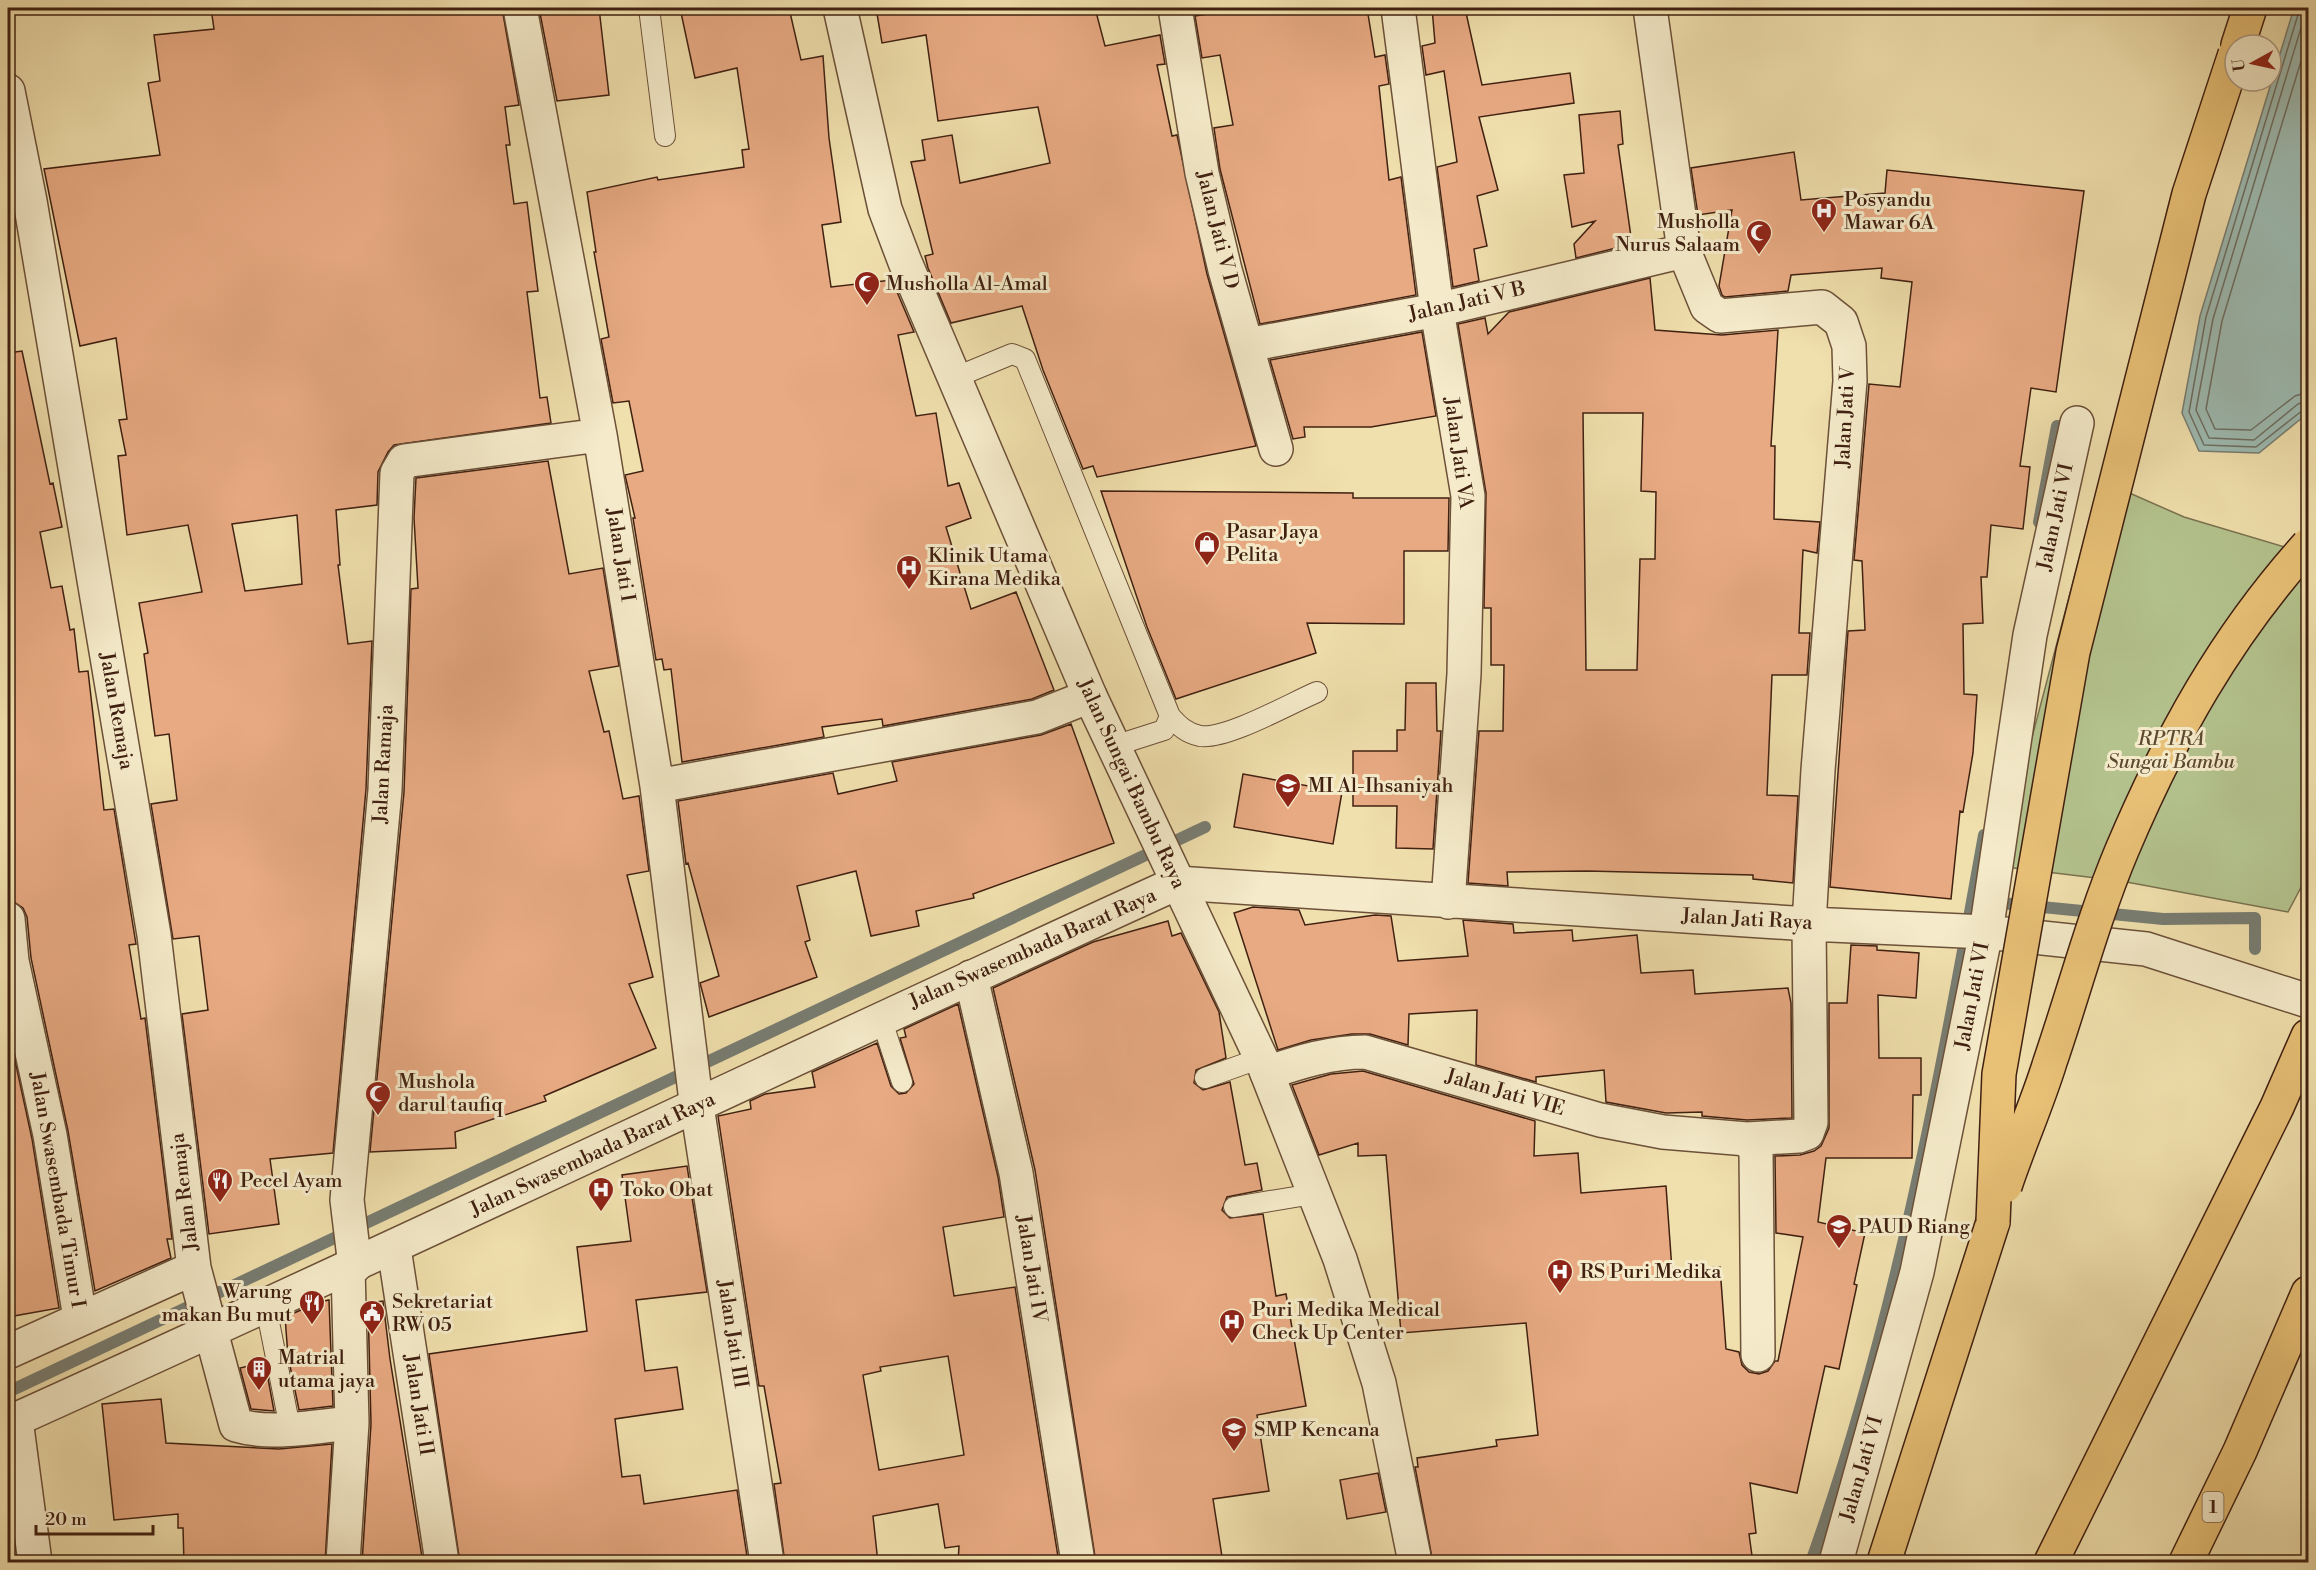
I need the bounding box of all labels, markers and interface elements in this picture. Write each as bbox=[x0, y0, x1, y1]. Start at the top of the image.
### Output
north arrow bbox=[2223, 33, 2283, 93]
text: U bbox=[2228, 57, 2250, 72]
street label: Jalan Jati V D bbox=[1190, 167, 1244, 292]
place label: Posyandu Mawar 6A bbox=[1844, 188, 1936, 236]
hospital icon: Posyandu Mawar 6A bbox=[1809, 196, 1839, 234]
place label: Musholla Nurus Salaam bbox=[1615, 210, 1741, 258]
mosque icon: Musholla Nurus Salaam bbox=[1744, 218, 1774, 256]
mosque icon: Musholla Al-Amal bbox=[852, 269, 882, 307]
place label: Musholla Al-Amal bbox=[886, 272, 1048, 297]
street label: Jalan Jati V B bbox=[1405, 276, 1528, 328]
street label: Jalan Jati V bbox=[1831, 365, 1861, 469]
street label: Jalan Jati VA bbox=[1438, 394, 1478, 512]
street label: Jalan Jati VI bbox=[2032, 461, 2080, 574]
street label: Jalan Jati I bbox=[600, 505, 640, 604]
place label: Pasar Jaya Pelita bbox=[1226, 520, 1319, 568]
shop icon: Pasar Jaya Pelita bbox=[1192, 529, 1222, 567]
place label: Klinik Utama Kirana Medika bbox=[928, 544, 1062, 592]
hospital icon: Klinik Utama Kirana Medika bbox=[894, 553, 924, 591]
street label: Jalan Remaja bbox=[93, 649, 139, 772]
street label: Jalan Sungai Bambu Raya bbox=[1071, 674, 1191, 894]
street label: Jalan Ramaja bbox=[368, 703, 400, 825]
park label: RPTRA Sungai Bambu bbox=[2107, 727, 2236, 775]
school or university icon: MI Al-Ihsaniyah bbox=[1273, 771, 1303, 809]
place label: MI Al-Ihsaniyah bbox=[1308, 774, 1454, 799]
street label: Jalan Swasembada Barat Raya bbox=[905, 883, 1161, 1015]
street label: Jalan Jati Raya bbox=[1680, 904, 1814, 936]
street label: Jalan Jati VI bbox=[1950, 940, 1996, 1053]
street label: Jalan Jati VIE bbox=[1442, 1064, 1567, 1122]
street label: Jalan Swasembada Timur I bbox=[24, 1069, 90, 1310]
place label: Mushola darul taufiq bbox=[398, 1070, 503, 1118]
mosque icon: Mushola darul taufiq bbox=[363, 1079, 393, 1117]
street label: Jalan Swasembada Barat Raya bbox=[466, 1087, 720, 1223]
street label: Jalan Remaja bbox=[165, 1131, 205, 1253]
restaurant icon: Pecel Ayam bbox=[205, 1166, 235, 1204]
place label: Pecel Ayam bbox=[240, 1169, 343, 1194]
hospital icon: Toko Obat bbox=[586, 1175, 616, 1213]
place label: Toko Obat bbox=[620, 1178, 713, 1203]
street label: Jalan Jati IV bbox=[1010, 1212, 1052, 1325]
school or university icon: PAUD Riang bbox=[1824, 1212, 1854, 1250]
place label: PAUD Riang bbox=[1858, 1215, 1970, 1240]
hospital icon: RS Puri Medika bbox=[1545, 1257, 1575, 1295]
place label: RS Puri Medika bbox=[1580, 1260, 1722, 1285]
street label: Jalan Jati III bbox=[711, 1277, 753, 1391]
place label: Warung makan Bu mut bbox=[162, 1280, 293, 1328]
restaurant icon: Warung makan Bu mut bbox=[297, 1288, 327, 1326]
place label: Sekretariat RW 05 bbox=[392, 1290, 493, 1338]
public building icon: Sekretariat RW 05 bbox=[357, 1298, 387, 1336]
place label: Puri Medika Medical Check Up Center bbox=[1252, 1298, 1440, 1346]
hospital icon: Puri Medika Medical Check Up Center bbox=[1217, 1307, 1247, 1345]
place label: Matrial utama jaya bbox=[278, 1346, 376, 1394]
street label: Jalan Jati II bbox=[397, 1352, 438, 1458]
building icon: Matrial utama jaya bbox=[244, 1354, 274, 1392]
street label: Jalan Jati VI bbox=[1835, 1413, 1889, 1526]
school or university icon: SMP Kencana bbox=[1219, 1415, 1249, 1453]
place label: SMP Kencana bbox=[1254, 1418, 1381, 1443]
road number: 1 bbox=[2202, 1492, 2224, 1522]
scale bar bbox=[36, 1498, 153, 1536]
text: 20 m bbox=[45, 1508, 87, 1531]

